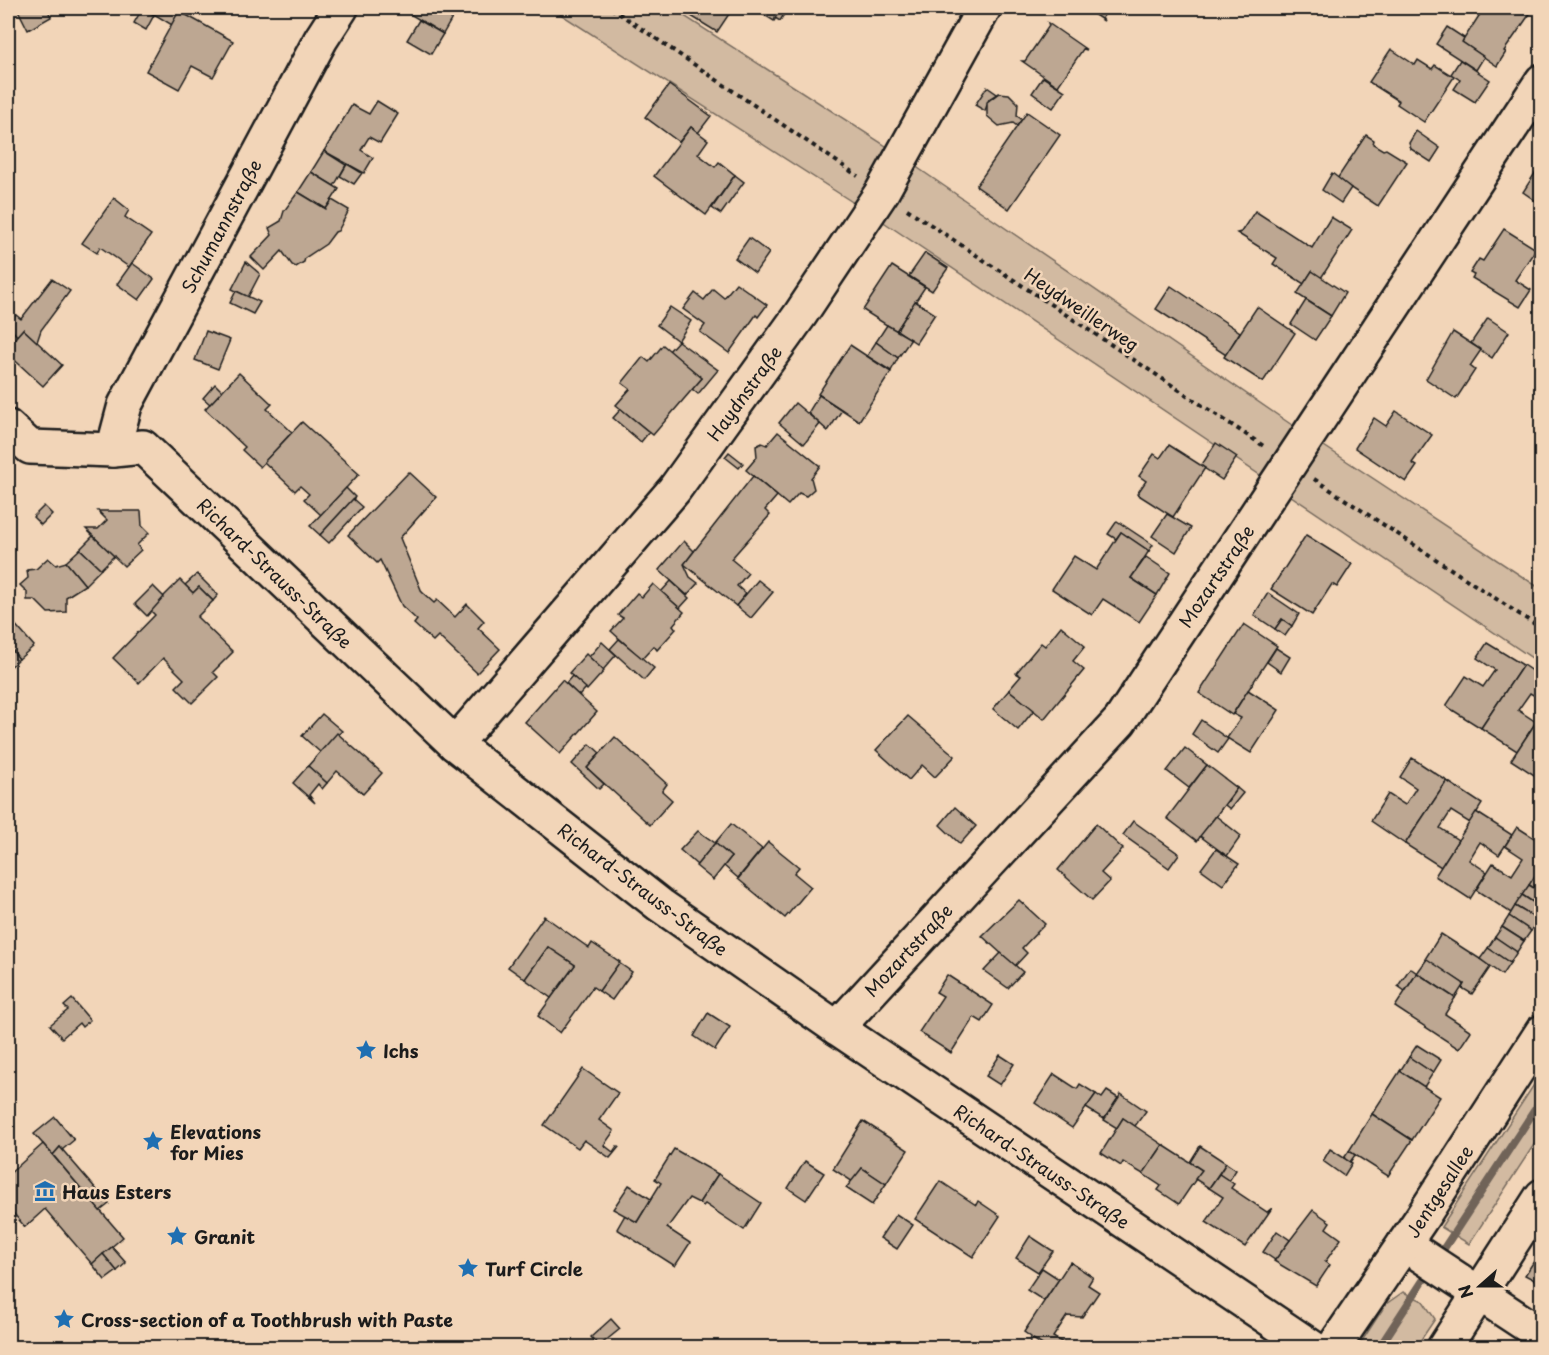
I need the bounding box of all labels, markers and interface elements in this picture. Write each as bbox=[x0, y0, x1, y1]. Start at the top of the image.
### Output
street label: Schumannstraße bbox=[174, 154, 268, 298]
street label: Heydweillerweg bbox=[1019, 261, 1145, 357]
street label: Haydnstraße bbox=[700, 340, 788, 446]
street label: Richard-Strauss-Straße bbox=[191, 491, 359, 655]
street label: Mozartstraße bbox=[1172, 519, 1260, 633]
street label: Richard-Strauss-Straße bbox=[552, 816, 734, 962]
street label: Mozartstraße bbox=[858, 897, 958, 1003]
place label: Ichs bbox=[383, 1037, 419, 1064]
place icon: Ichs bbox=[354, 1038, 378, 1062]
street label: Richard-Strauss-Straße bbox=[949, 1097, 1135, 1235]
place label: Elevations for Mies bbox=[170, 1118, 262, 1166]
place icon: Elevations for Mies bbox=[141, 1129, 165, 1153]
street label: Jentgesallee bbox=[1399, 1139, 1479, 1243]
place label: Haus Esters bbox=[62, 1178, 172, 1205]
museum icon: Haus Esters bbox=[33, 1179, 57, 1203]
place label: Granit bbox=[194, 1223, 255, 1250]
place icon: Granit bbox=[165, 1224, 189, 1248]
place label: Turf Circle bbox=[485, 1255, 583, 1282]
place icon: Turf Circle bbox=[456, 1256, 480, 1280]
north arrow bbox=[1450, 1256, 1510, 1316]
text: N bbox=[1452, 1282, 1479, 1302]
place label: Cross-section of a Toothbrush with Paste bbox=[81, 1306, 453, 1333]
place icon: Cross-section of a Toothbrush with Paste bbox=[52, 1307, 76, 1331]

